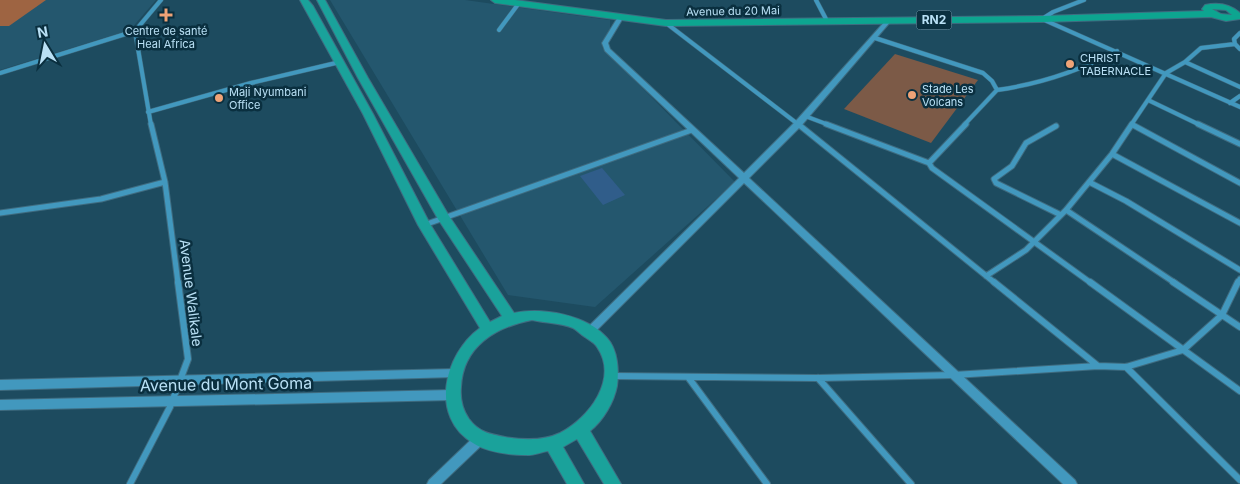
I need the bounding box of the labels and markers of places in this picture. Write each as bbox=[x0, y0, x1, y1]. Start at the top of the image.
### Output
marker: Centre de santé Heal Africa bbox=[159, 8, 173, 22]
place label: Centre de santé Heal Africa bbox=[125, 24, 207, 51]
place label: CHRIST TABERNACLE bbox=[1080, 51, 1151, 78]
marker: CHRIST TABERNACLE bbox=[1064, 58, 1076, 70]
place label: Stade Les Volcans bbox=[922, 82, 974, 109]
place label: Maji Nyumbani Office bbox=[229, 85, 306, 112]
marker: Stade Les Volcans bbox=[906, 89, 918, 101]
marker: Maji Nyumbani Office bbox=[213, 92, 225, 104]

